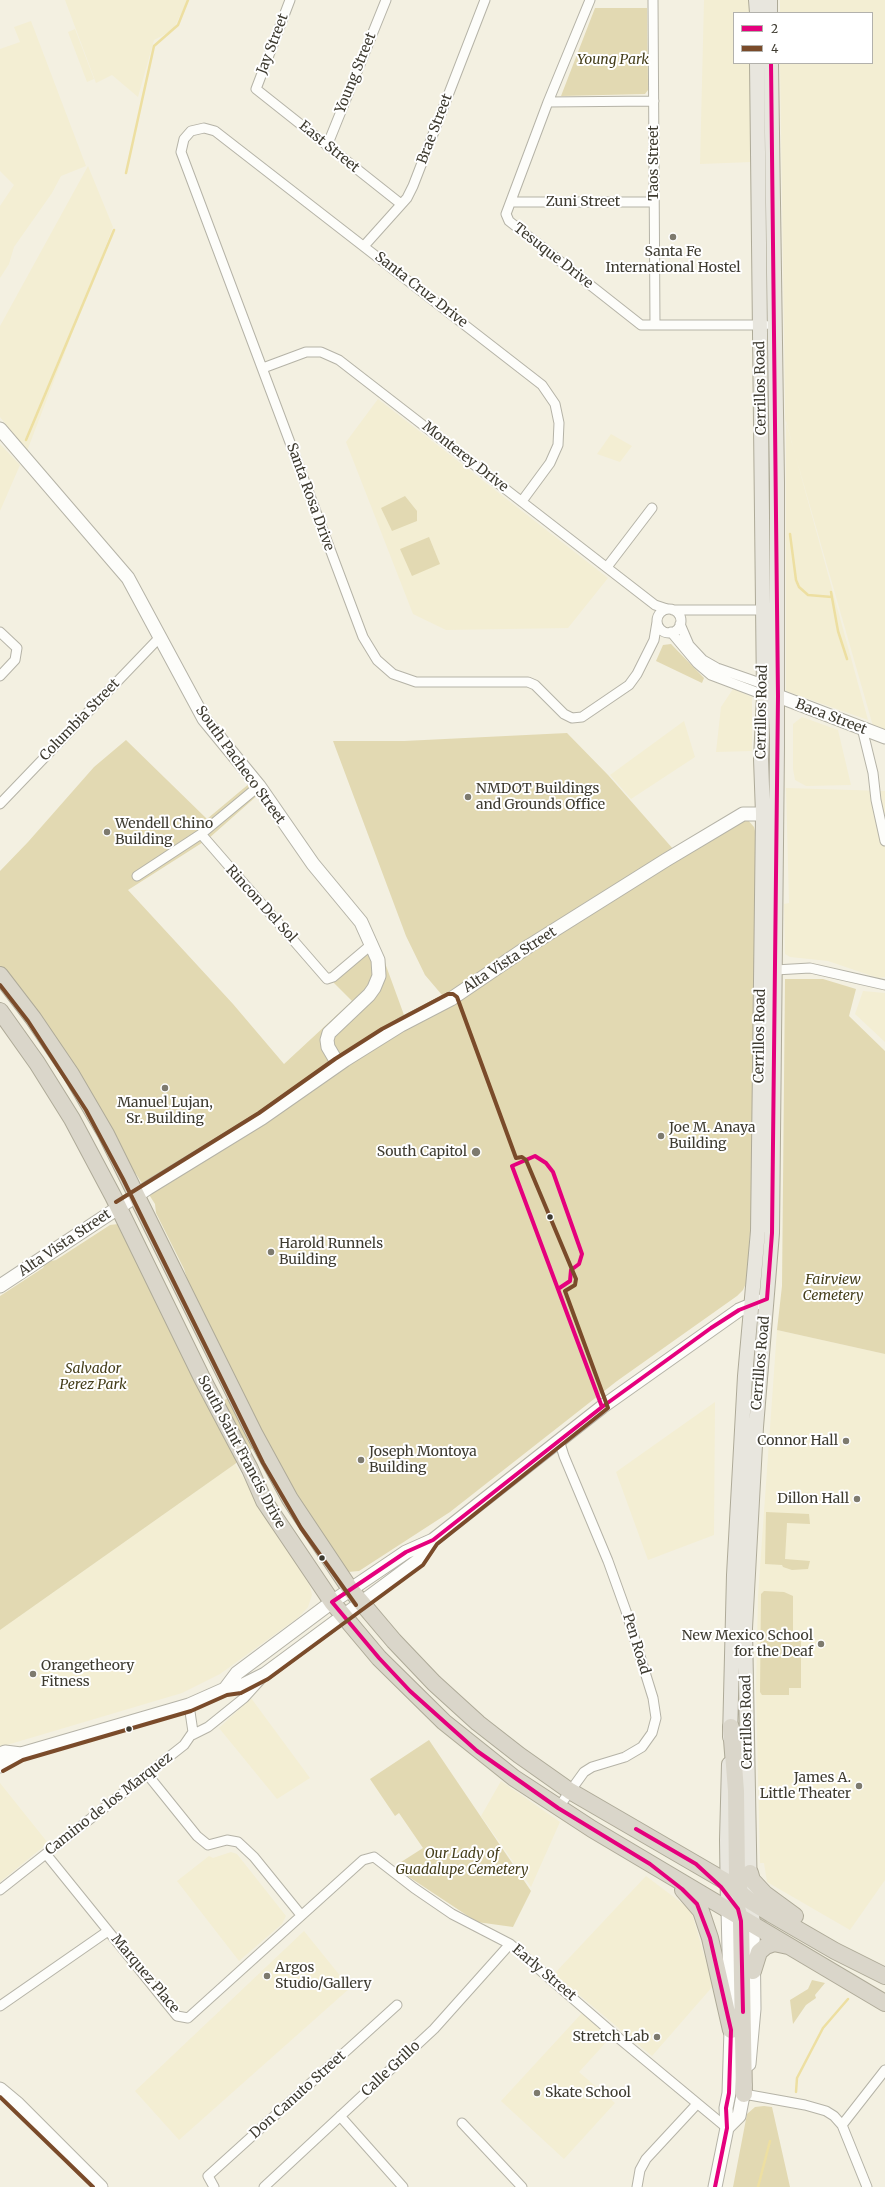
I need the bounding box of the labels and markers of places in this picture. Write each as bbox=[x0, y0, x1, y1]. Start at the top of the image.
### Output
marker: Santa Fe International Hostel bbox=[668, 232, 678, 242]
place label: Santa Fe International Hostel bbox=[605, 244, 741, 276]
place label: NMDOT Buildings and Grounds Office bbox=[476, 781, 605, 814]
marker: NMDOT Buildings and Grounds Office bbox=[463, 792, 473, 802]
place label: Wendell Chino Building bbox=[115, 816, 213, 848]
marker: Wendell Chino Building bbox=[102, 827, 112, 837]
marker: Manuel Lujan, Sr. Building bbox=[160, 1083, 170, 1093]
place label: Manuel Lujan, Sr. Building bbox=[117, 1095, 213, 1128]
place label: Joe M. Anaya Building bbox=[669, 1120, 756, 1152]
marker: Joe M. Anaya Building bbox=[656, 1131, 666, 1141]
place label: South Capitol bbox=[377, 1144, 467, 1160]
marker: South Capitol bbox=[470, 1146, 482, 1158]
unlabelled marker bbox=[545, 1212, 555, 1222]
place label: Harold Runnels Building bbox=[279, 1236, 383, 1268]
marker: Harold Runnels Building bbox=[266, 1247, 276, 1257]
place label: Connor Hall bbox=[757, 1433, 838, 1449]
marker: Connor Hall bbox=[841, 1436, 851, 1446]
place label: Joseph Montoya Building bbox=[369, 1444, 477, 1476]
marker: Joseph Montoya Building bbox=[356, 1455, 366, 1465]
place label: Dillon Hall bbox=[777, 1491, 849, 1507]
marker: Dillon Hall bbox=[852, 1494, 862, 1504]
unlabelled marker bbox=[317, 1553, 327, 1563]
place label: New Mexico School for the Deaf bbox=[682, 1628, 813, 1660]
marker: New Mexico School for the Deaf bbox=[816, 1639, 826, 1649]
place label: Orangetheory Fitness bbox=[41, 1658, 134, 1690]
marker: Orangetheory Fitness bbox=[28, 1669, 38, 1679]
unlabelled marker bbox=[124, 1724, 134, 1734]
place label: James A. Little Theater bbox=[760, 1770, 851, 1802]
marker: James A. Little Theater bbox=[854, 1781, 864, 1791]
place label: Argos Studio/Gallery bbox=[275, 1960, 372, 1992]
marker: Argos Studio/Gallery bbox=[262, 1971, 272, 1981]
place label: Stretch Lab bbox=[572, 2029, 649, 2045]
marker: Stretch Lab bbox=[652, 2032, 662, 2042]
place label: Skate School bbox=[545, 2085, 631, 2101]
marker: Skate School bbox=[532, 2088, 542, 2098]

